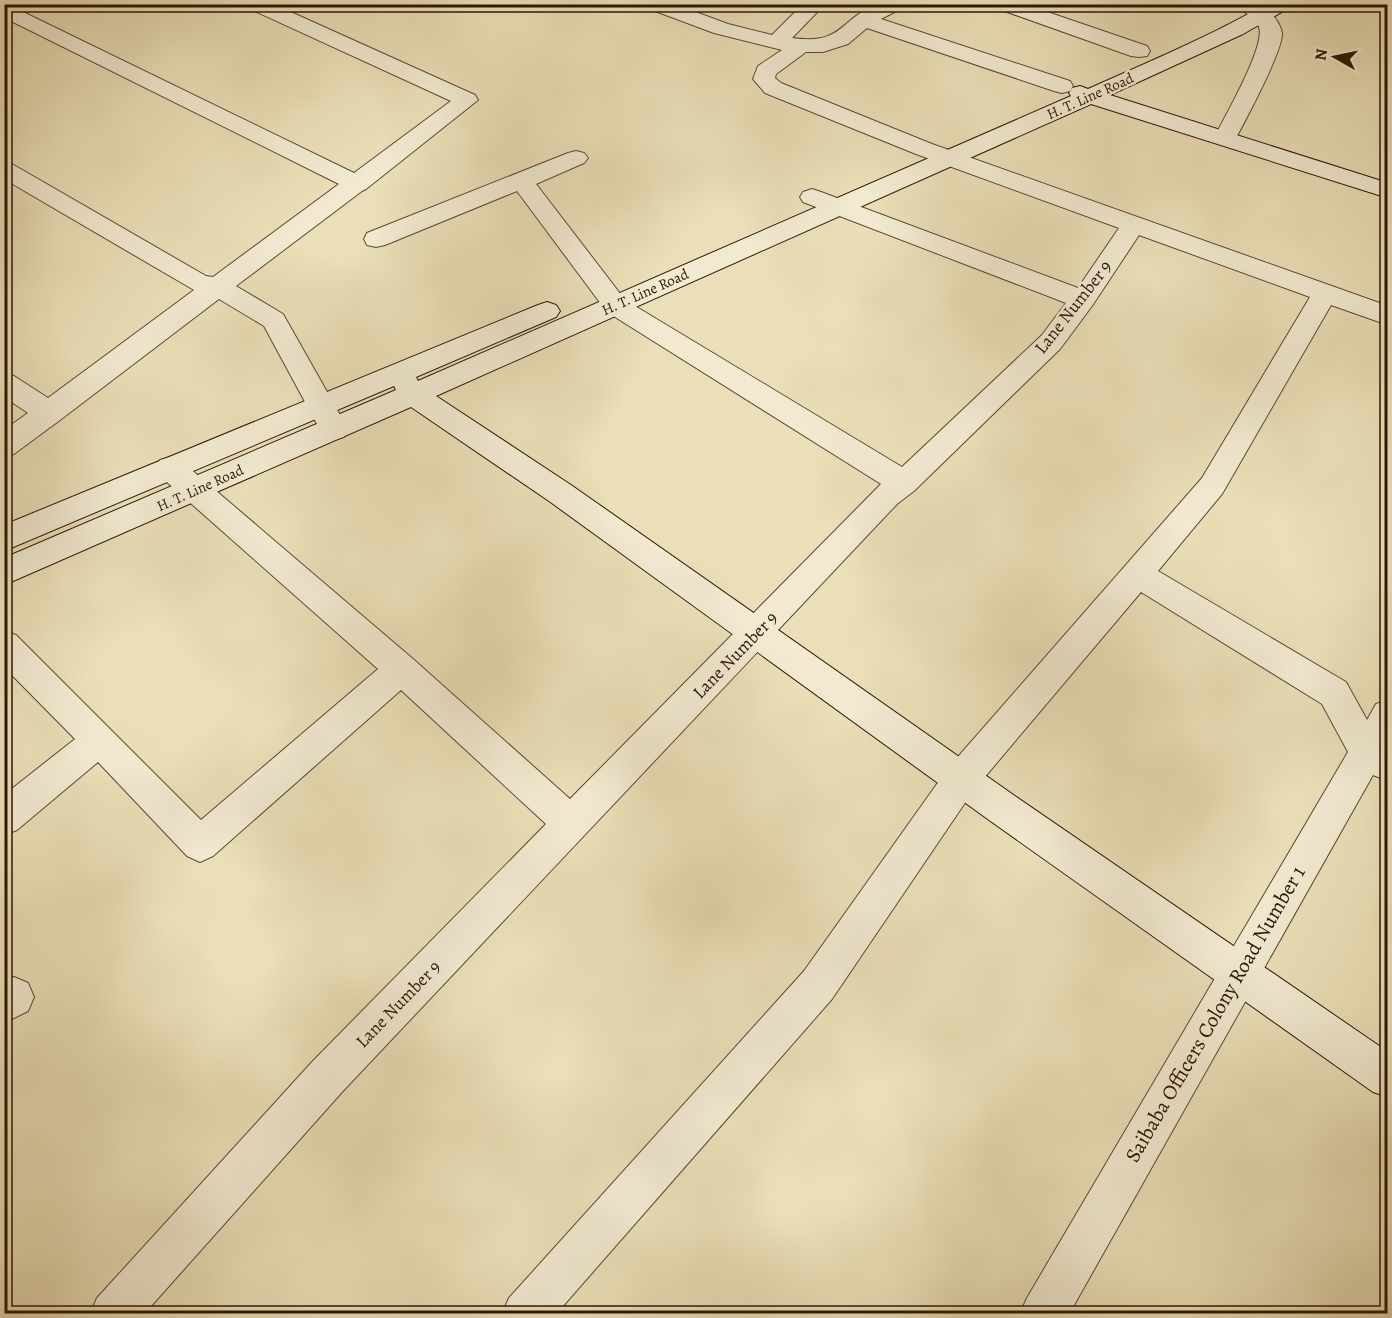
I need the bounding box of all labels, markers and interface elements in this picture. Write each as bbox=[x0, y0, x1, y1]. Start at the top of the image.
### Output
north arrow bbox=[1305, 27, 1365, 87]
text: N bbox=[1309, 47, 1333, 62]
street label: H. T. Line Road bbox=[1043, 68, 1138, 124]
street label: Lane Number 9 bbox=[1029, 255, 1117, 359]
street label: H. T. Line Road bbox=[598, 264, 693, 320]
street label: H. T. Line Road bbox=[153, 460, 248, 516]
street label: Lane Number 9 bbox=[687, 606, 783, 704]
street label: Saibaba Officers Colony Road Number 1 bbox=[1118, 861, 1312, 1167]
street label: Lane Number 9 bbox=[350, 955, 446, 1053]

